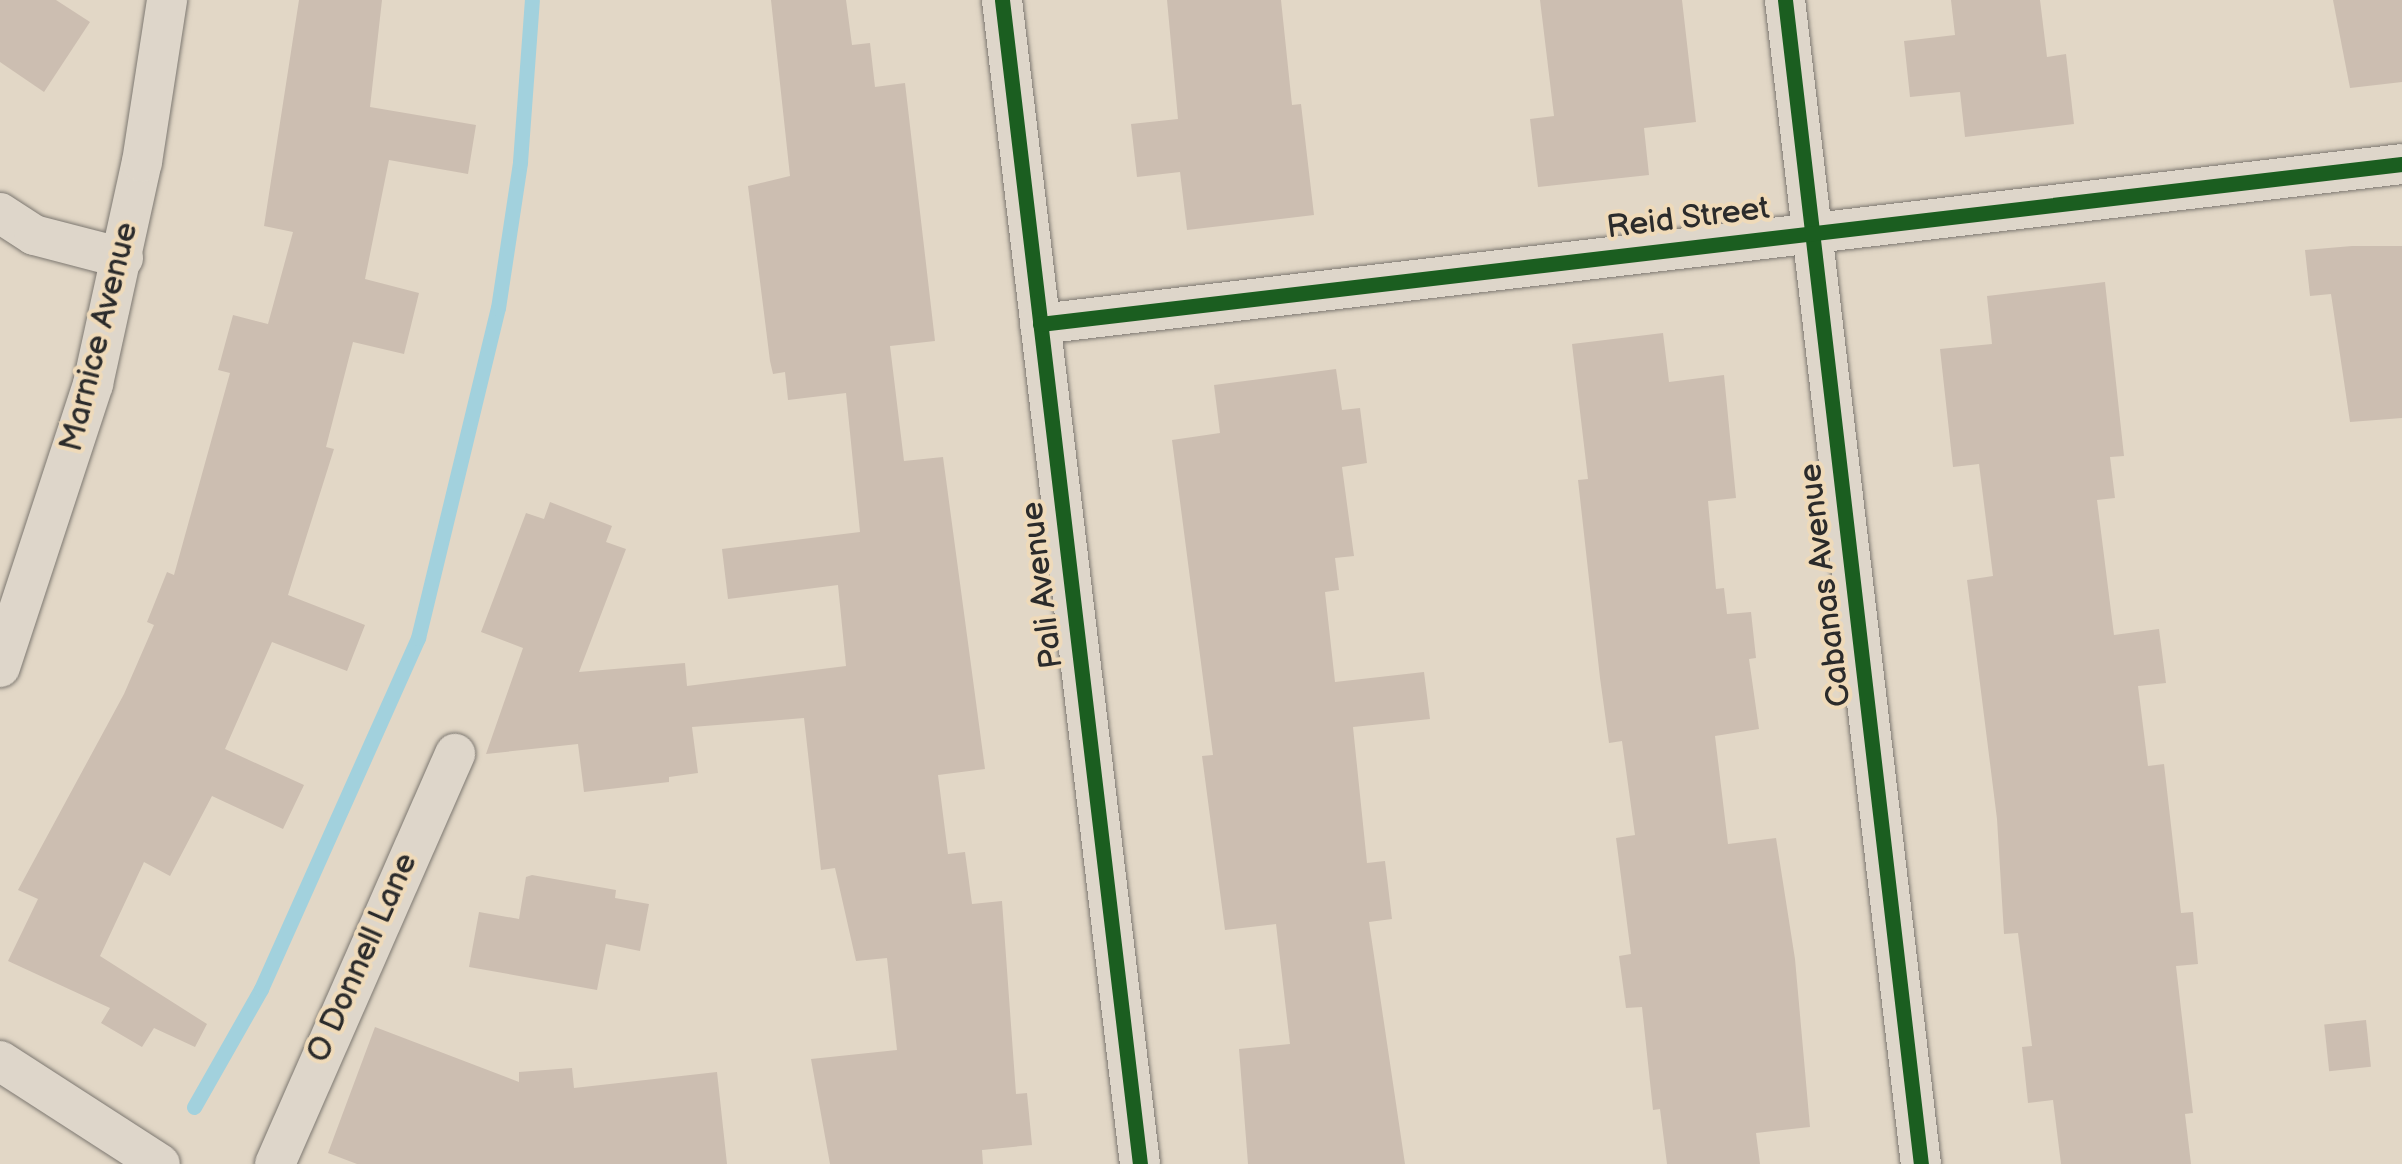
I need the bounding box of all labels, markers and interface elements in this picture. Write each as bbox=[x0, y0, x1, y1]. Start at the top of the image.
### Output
street label: Reid Street bbox=[1604, 190, 1772, 248]
street label: Marnice Avenue bbox=[53, 218, 147, 456]
street label: Cabanas Avenue bbox=[1792, 461, 1860, 709]
street label: Pali Avenue bbox=[1014, 499, 1072, 671]
street label: O Donnell Lane bbox=[300, 848, 426, 1068]

